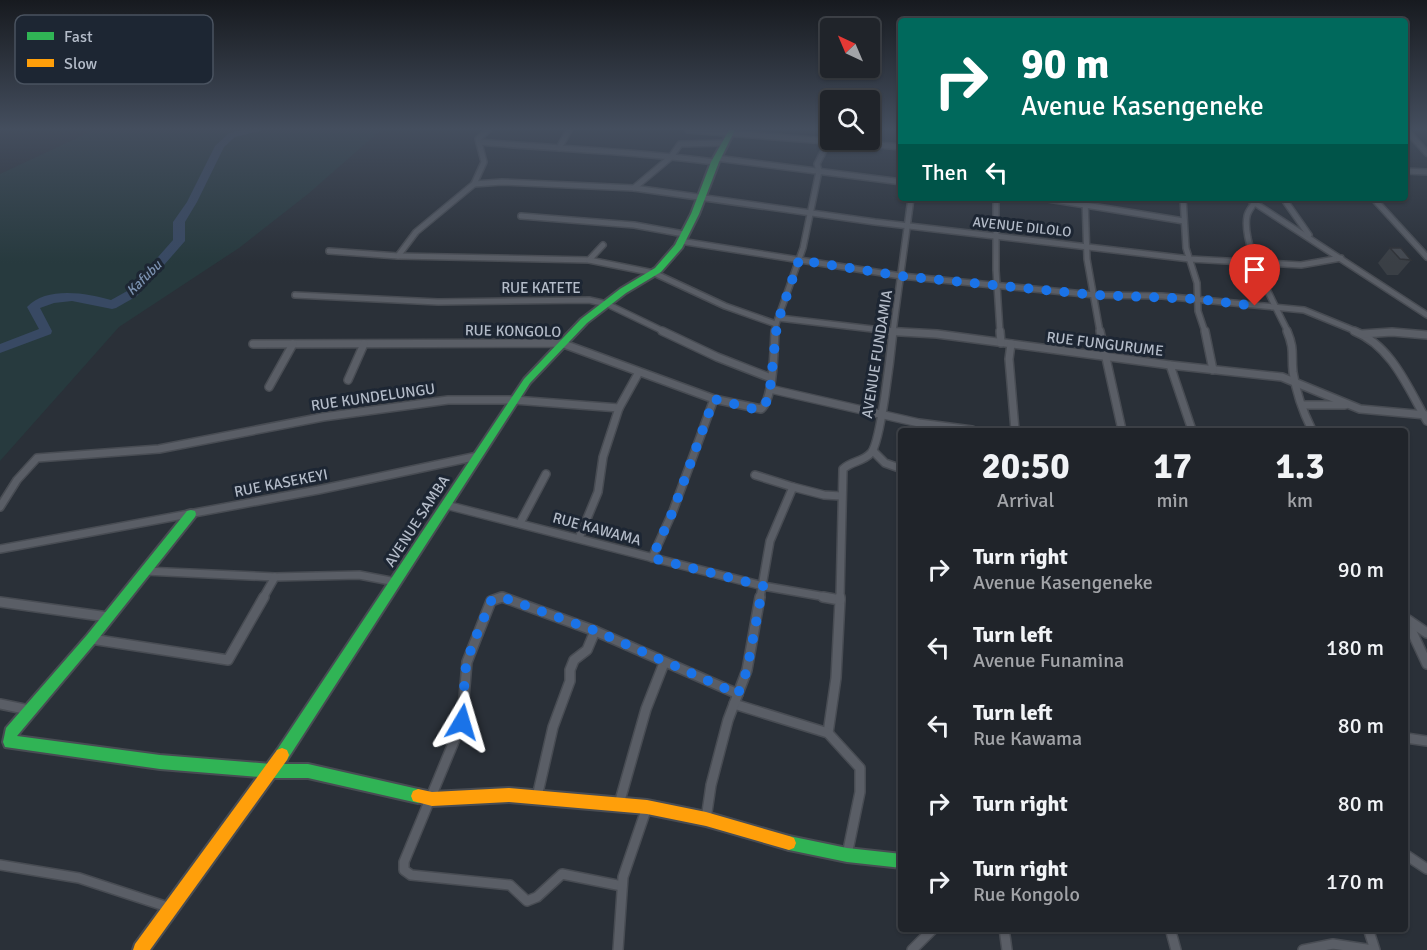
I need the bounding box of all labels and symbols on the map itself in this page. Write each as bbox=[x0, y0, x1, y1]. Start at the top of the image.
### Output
legend bbox=[15, 15, 213, 84]
north arrow bbox=[820, 18, 880, 78]
text: Fast bbox=[64, 27, 93, 47]
text: Slow bbox=[64, 54, 98, 74]
street label: AVENUE DILOLO bbox=[972, 213, 1072, 241]
pin bbox=[1229, 244, 1280, 306]
water label: Kafubu bbox=[123, 256, 166, 299]
street label: RUE KATETE bbox=[501, 279, 581, 297]
street label: AVENUE FUNDAMIA bbox=[858, 288, 896, 420]
street label: RUE KONGOLO bbox=[465, 321, 561, 341]
street label: RUE FUNGURUME bbox=[1045, 328, 1165, 360]
street label: RUE KUNDELUNGU bbox=[310, 379, 436, 415]
street label: RUE KASEKEYI bbox=[233, 465, 329, 501]
street label: AVENUE SAMBA bbox=[381, 472, 453, 570]
street label: RUE KAWAMA bbox=[551, 509, 643, 549]
position arrow bbox=[430, 690, 494, 754]

